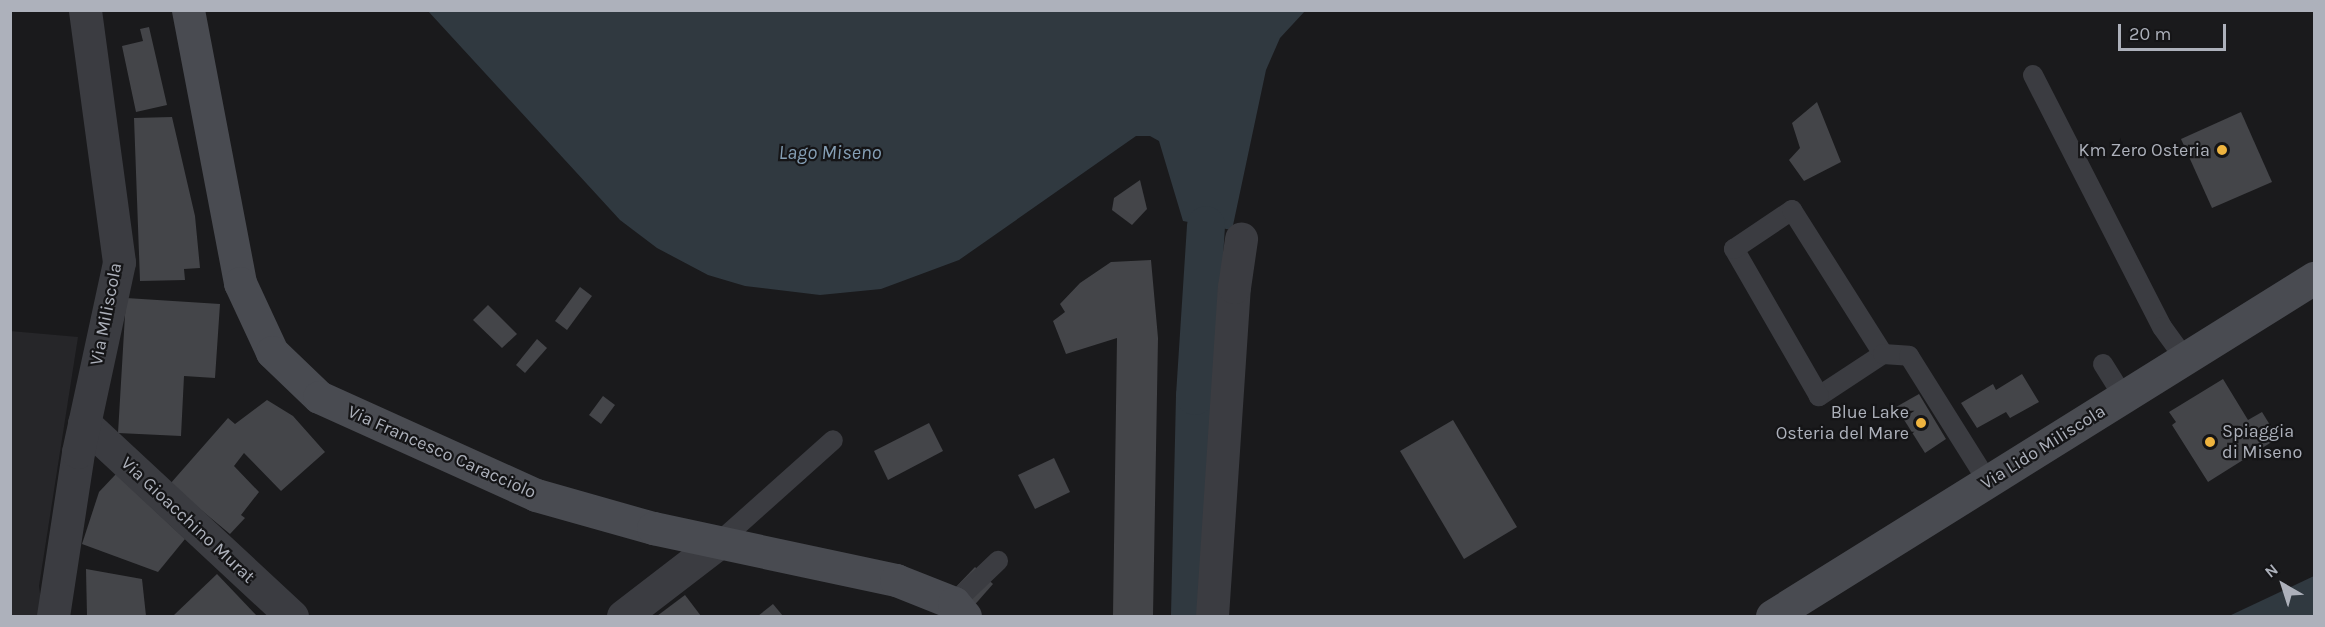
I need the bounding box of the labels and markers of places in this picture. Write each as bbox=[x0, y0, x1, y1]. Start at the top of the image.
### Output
place label: Km Zero Osteria bbox=[2079, 139, 2210, 161]
marker: Km Zero Osteria bbox=[2215, 143, 2229, 157]
place label: Blue Lake Osteria del Mare bbox=[1776, 402, 1909, 444]
marker: Blue Lake Osteria del Mare bbox=[1914, 416, 1928, 430]
place label: Spiaggia di Miseno bbox=[2222, 421, 2302, 464]
marker: Spiaggia di Miseno bbox=[2203, 435, 2217, 449]

